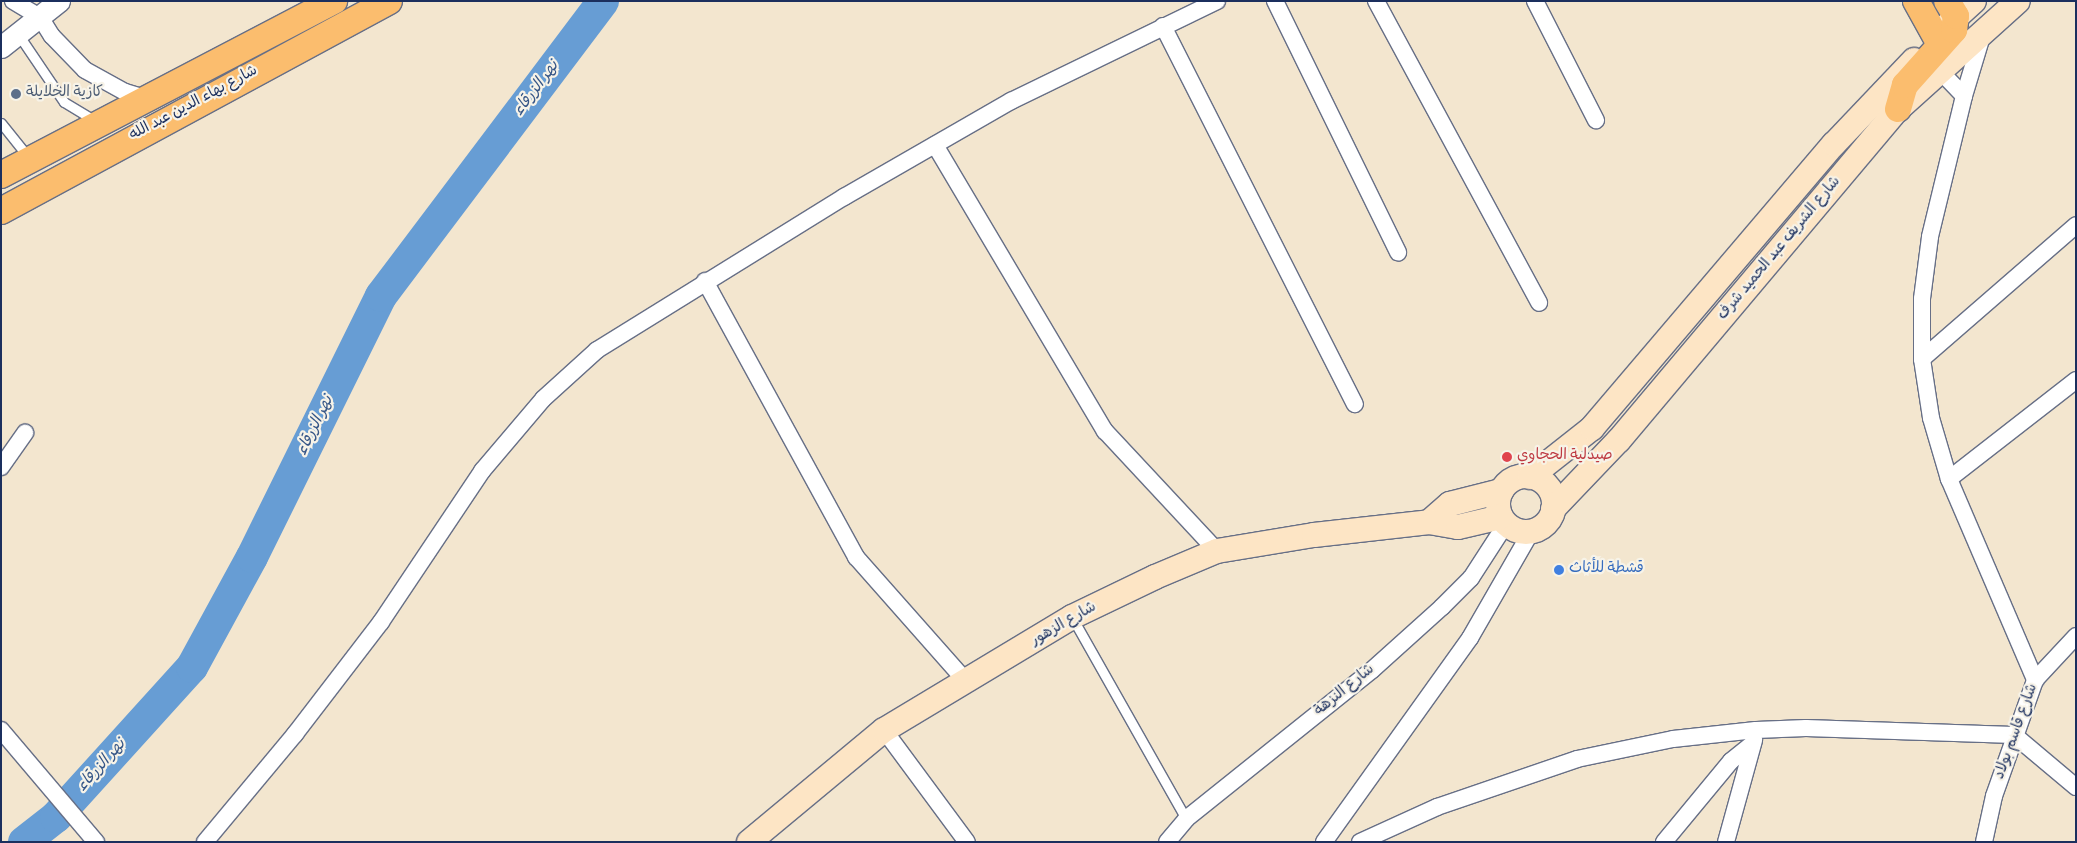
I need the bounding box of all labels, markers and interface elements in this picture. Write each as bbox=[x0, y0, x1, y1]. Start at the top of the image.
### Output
water label: نهر الزرقاء bbox=[510, 58, 564, 120]
street label: شارع بهاء الدين عبد الله bbox=[127, 63, 261, 145]
place label: كازية الخلايلة bbox=[26, 85, 103, 103]
marker: كازية الخلايلة bbox=[10, 88, 22, 100]
street label: شارع الشريف عبد الحميد شرف bbox=[1715, 174, 1845, 324]
water label: نهر الزرقاء bbox=[293, 393, 339, 459]
place label: صيدلية الحجاوي bbox=[1517, 448, 1612, 466]
marker: صيدلية الحجاوي bbox=[1501, 451, 1513, 463]
place label: قشطة للأثاث bbox=[1569, 561, 1644, 579]
marker: قشطة للأثاث bbox=[1553, 564, 1565, 576]
street label: شارع الزهور bbox=[1028, 599, 1100, 651]
street label: شارع النزهة bbox=[1311, 661, 1379, 721]
street label: شارع قاسم بولاد bbox=[1991, 682, 2043, 782]
water label: نهر الزرقاء bbox=[73, 736, 131, 796]

